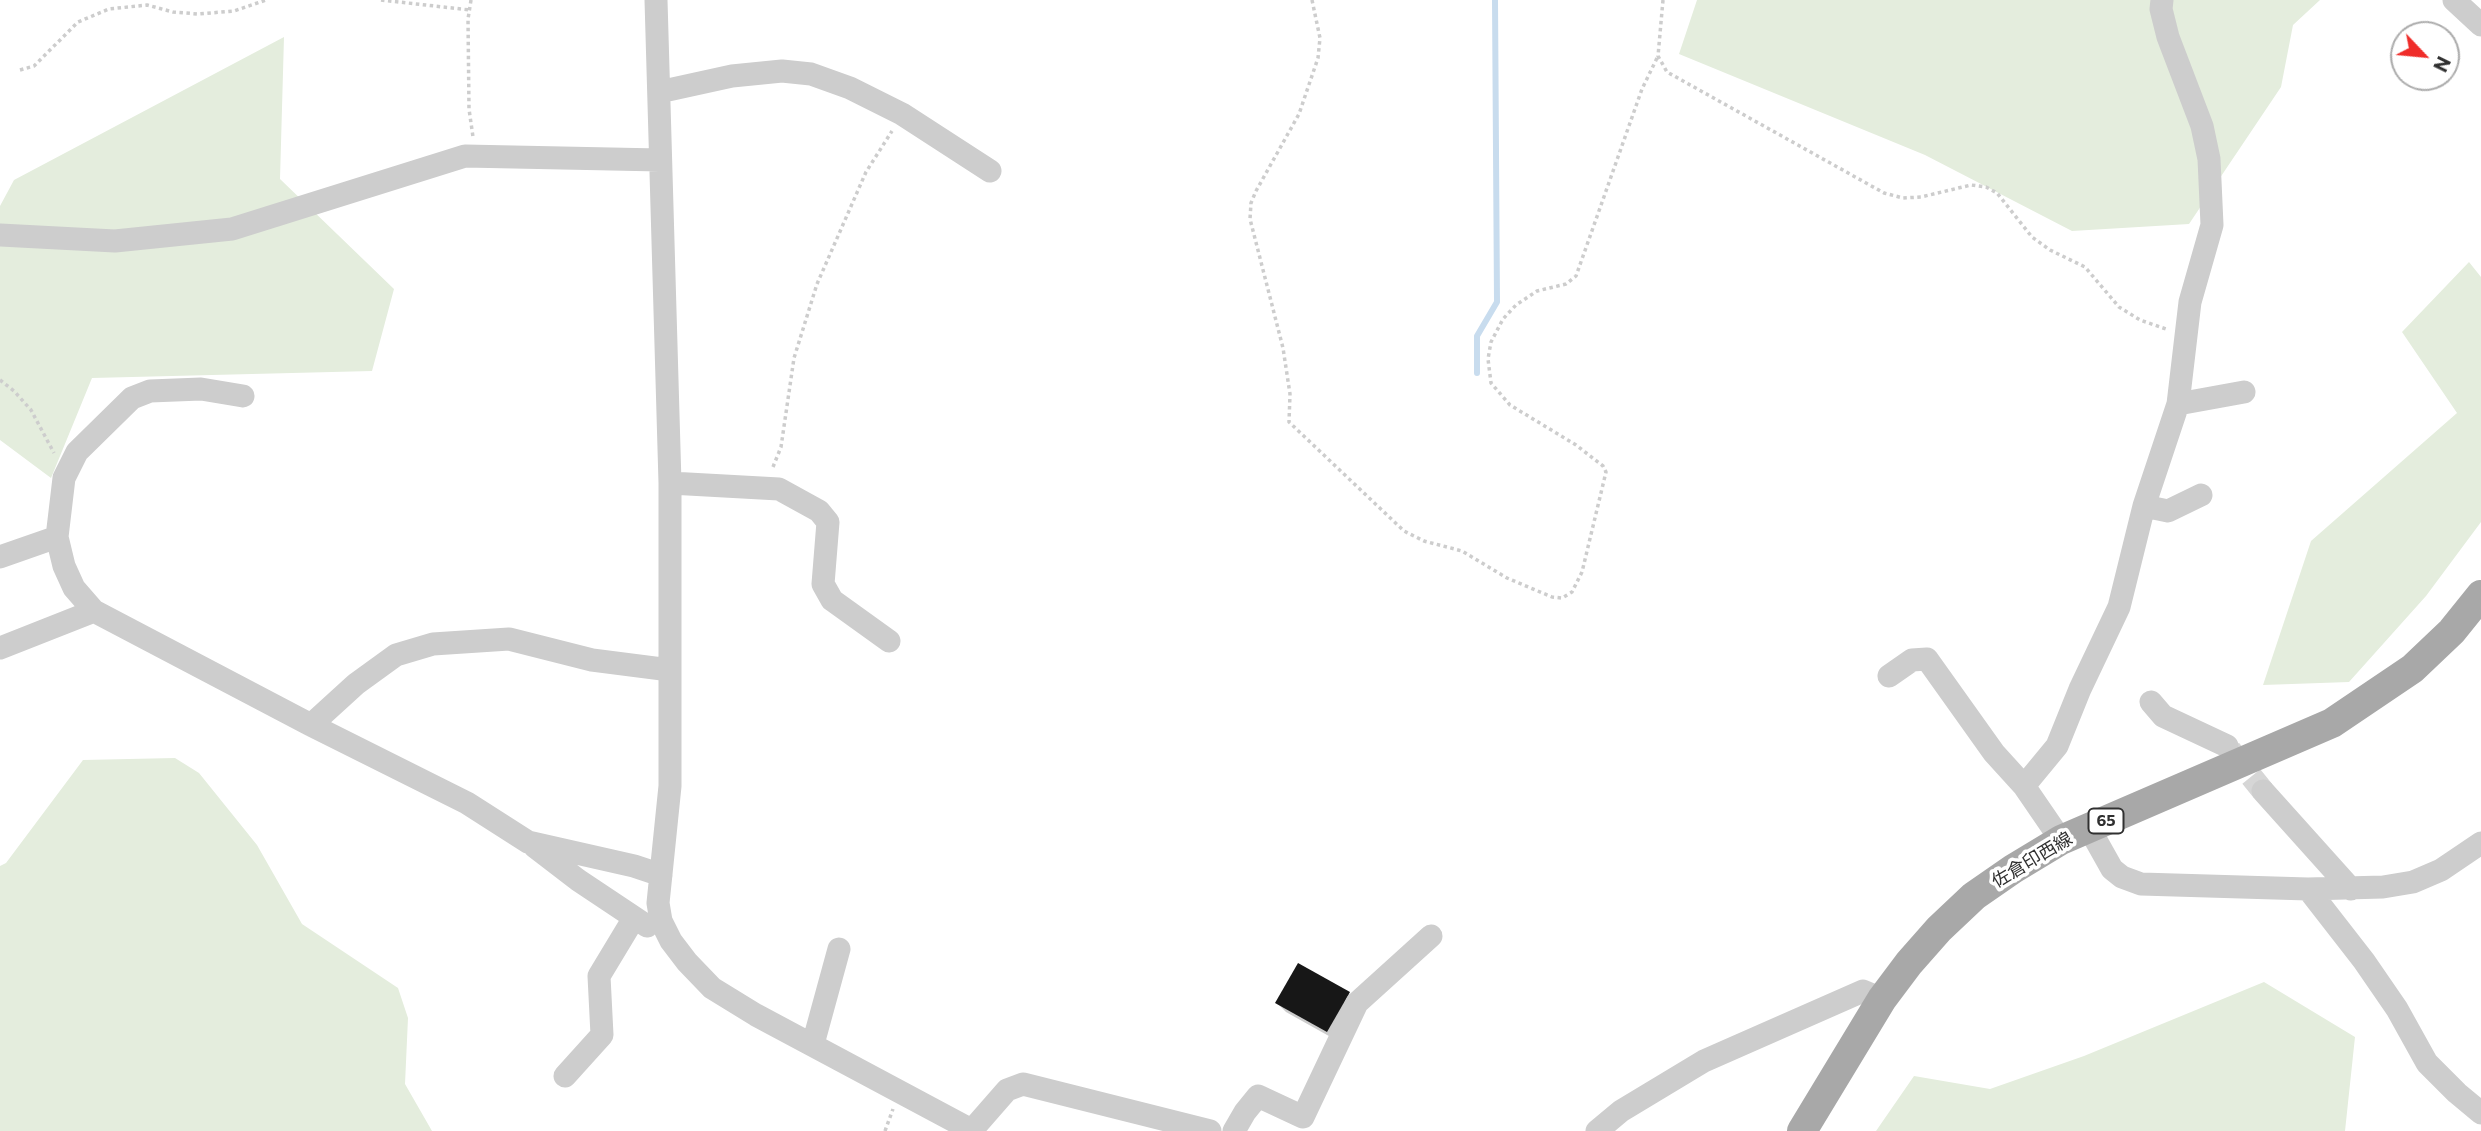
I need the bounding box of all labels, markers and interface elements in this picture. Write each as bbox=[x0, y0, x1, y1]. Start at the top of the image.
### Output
north arrow bbox=[2390, 21, 2460, 91]
text: N bbox=[2429, 53, 2456, 76]
road number: 65 bbox=[2088, 808, 2124, 834]
street label: 佐倉印西線 bbox=[1988, 828, 2076, 892]

